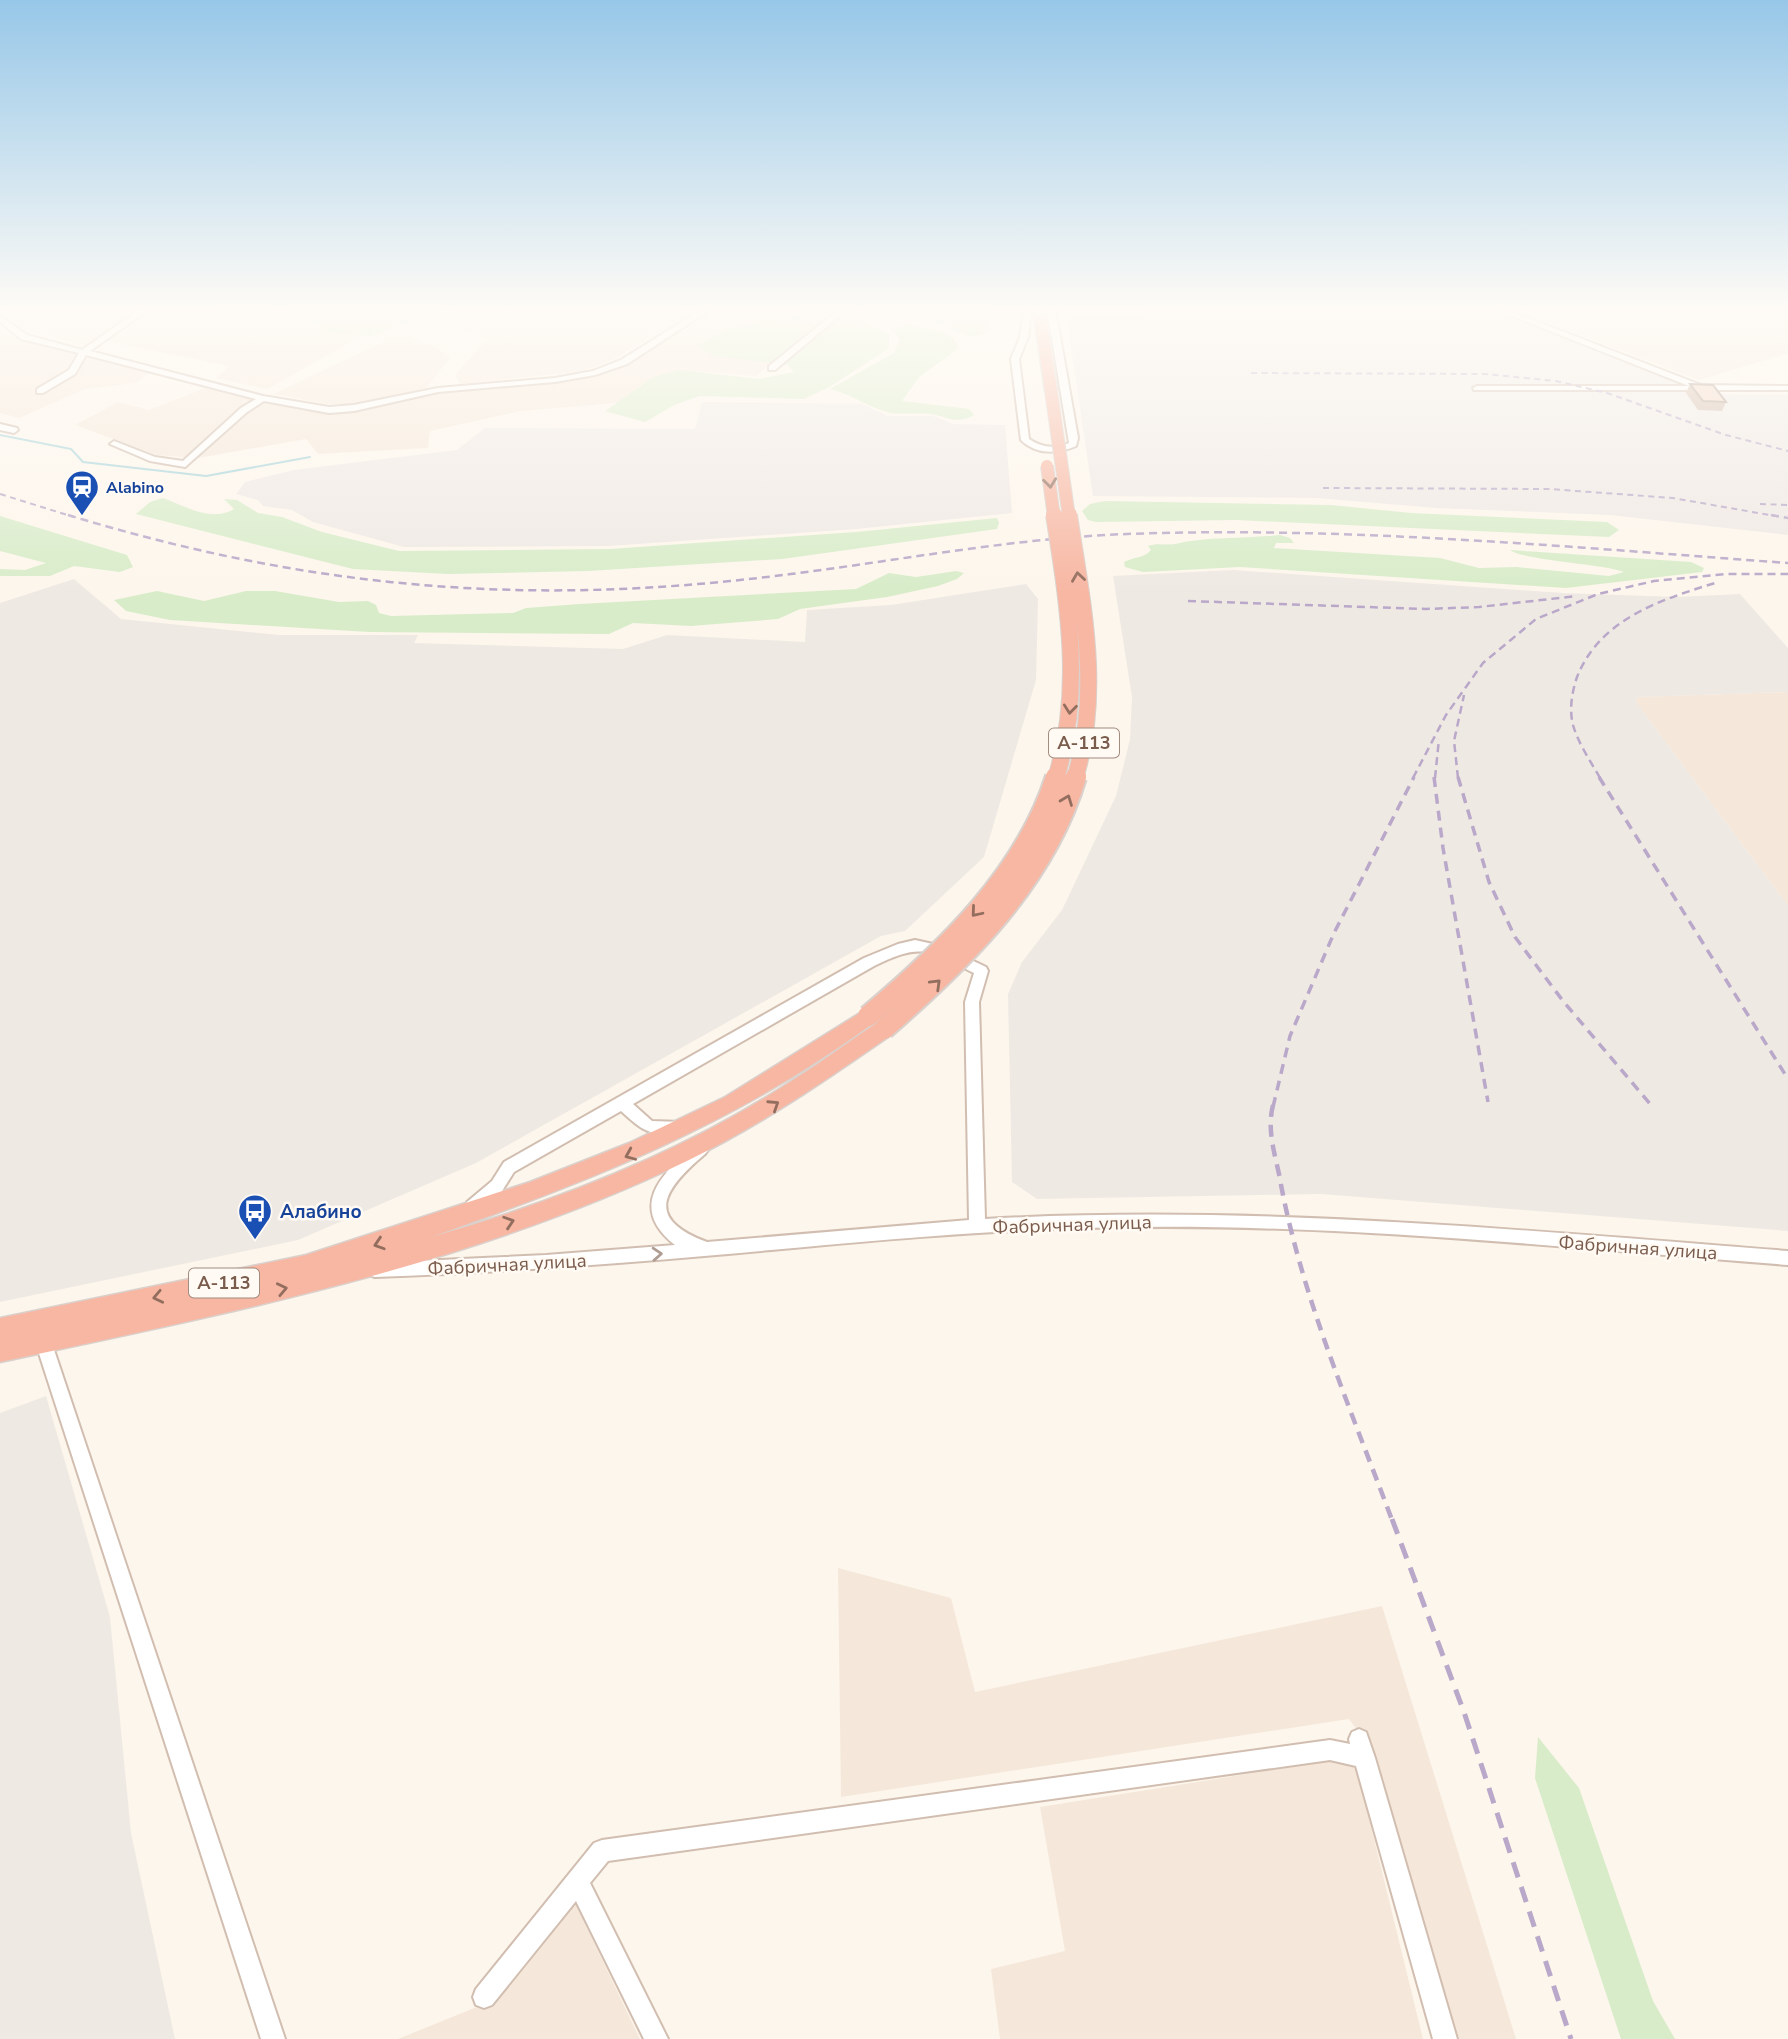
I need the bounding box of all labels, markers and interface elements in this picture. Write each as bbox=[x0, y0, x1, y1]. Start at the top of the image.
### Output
station icon: Alabino bbox=[63, 468, 101, 517]
place label: Alabino bbox=[106, 477, 164, 499]
one-way arrow bbox=[1042, 477, 1057, 489]
one-way arrow bbox=[1070, 571, 1085, 582]
one-way arrow bbox=[1063, 703, 1078, 715]
road number: А-113 bbox=[1049, 728, 1119, 758]
one-way arrow bbox=[1059, 795, 1073, 807]
one-way arrow bbox=[972, 904, 984, 917]
one-way arrow bbox=[928, 979, 941, 992]
one-way arrow bbox=[766, 1101, 779, 1114]
one-way arrow bbox=[625, 1147, 638, 1161]
bus stop icon: Алабино bbox=[236, 1192, 274, 1241]
place label: Алабино bbox=[280, 1199, 362, 1225]
street label: Фабричная улица bbox=[992, 1209, 1152, 1241]
one-way arrow bbox=[502, 1216, 514, 1231]
street label: Фабричная улица bbox=[1558, 1229, 1718, 1267]
one-way arrow bbox=[373, 1235, 385, 1250]
one-way arrow bbox=[652, 1247, 663, 1262]
street label: Фабричная улица bbox=[427, 1248, 587, 1282]
road number: А-113 bbox=[189, 1268, 259, 1298]
one-way arrow bbox=[276, 1283, 288, 1297]
one-way arrow bbox=[152, 1289, 164, 1304]

